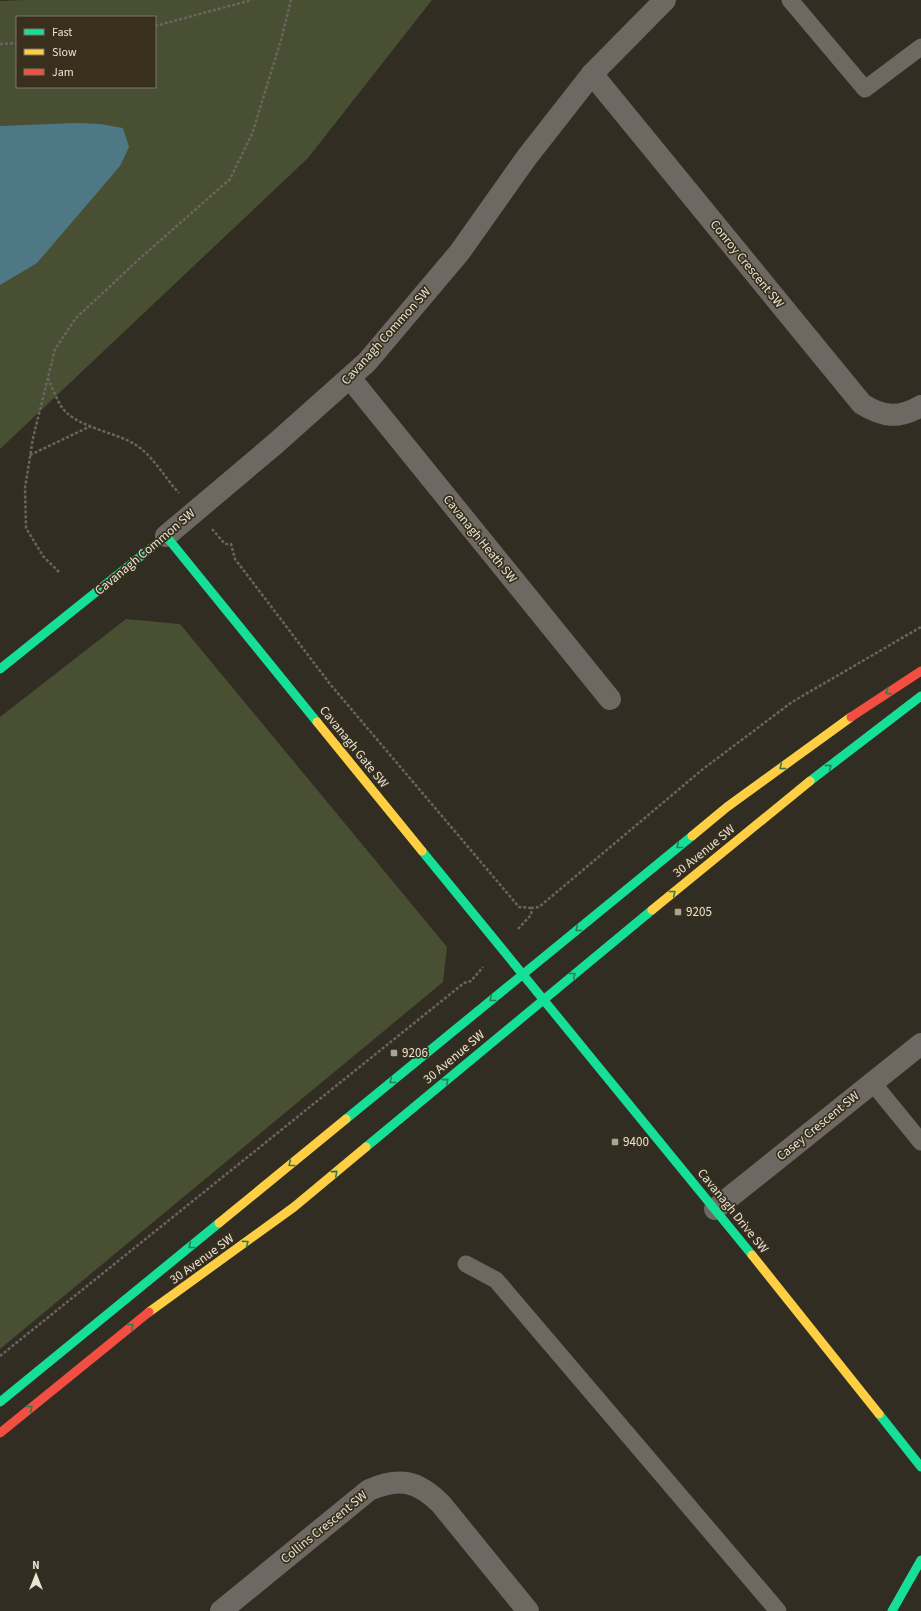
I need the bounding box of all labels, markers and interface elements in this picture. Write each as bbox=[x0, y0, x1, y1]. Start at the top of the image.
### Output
legend bbox=[16, 16, 156, 88]
text: Fast bbox=[52, 24, 72, 41]
text: Slow bbox=[52, 44, 77, 61]
text: Jam bbox=[52, 64, 74, 81]
street label: Conroy Crescent SW bbox=[706, 216, 788, 312]
street label: Cavanagh Common SW bbox=[337, 283, 435, 389]
street label: Cavanagh Heath SW bbox=[439, 491, 521, 587]
street label: Cavanagh Common SW bbox=[91, 505, 199, 599]
one-way arrow bbox=[885, 687, 892, 695]
street label: Cavanagh Gate SW bbox=[315, 702, 393, 792]
one-way arrow bbox=[779, 762, 786, 769]
one-way arrow bbox=[824, 765, 831, 772]
street label: 30 Avenue SW bbox=[669, 820, 739, 882]
one-way arrow bbox=[677, 842, 684, 849]
one-way arrow bbox=[669, 890, 676, 897]
place label: 9205 bbox=[686, 903, 712, 921]
marker: 9205 bbox=[673, 907, 683, 917]
one-way arrow bbox=[576, 924, 583, 931]
one-way arrow bbox=[568, 973, 575, 980]
one-way arrow bbox=[490, 994, 497, 1001]
street label: 30 Avenue SW bbox=[419, 1026, 489, 1088]
place label: 9206 bbox=[402, 1044, 428, 1062]
marker: 9206 bbox=[389, 1048, 399, 1058]
one-way arrow bbox=[389, 1077, 397, 1084]
one-way arrow bbox=[441, 1079, 448, 1086]
street label: Casey Crescent SW bbox=[773, 1087, 863, 1165]
place label: 9400 bbox=[623, 1133, 649, 1151]
marker: 9400 bbox=[610, 1137, 620, 1147]
one-way arrow bbox=[289, 1159, 296, 1166]
street label: Cavanagh Drive SW bbox=[693, 1165, 773, 1257]
one-way arrow bbox=[330, 1171, 338, 1178]
street label: 30 Avenue SW bbox=[166, 1230, 238, 1288]
one-way arrow bbox=[188, 1241, 195, 1248]
one-way arrow bbox=[241, 1241, 248, 1248]
one-way arrow bbox=[126, 1323, 133, 1330]
one-way arrow bbox=[26, 1406, 33, 1413]
street label: Collins Crescent SW bbox=[277, 1486, 371, 1568]
north arrow bbox=[16, 1555, 56, 1595]
text: N bbox=[32, 1558, 40, 1573]

